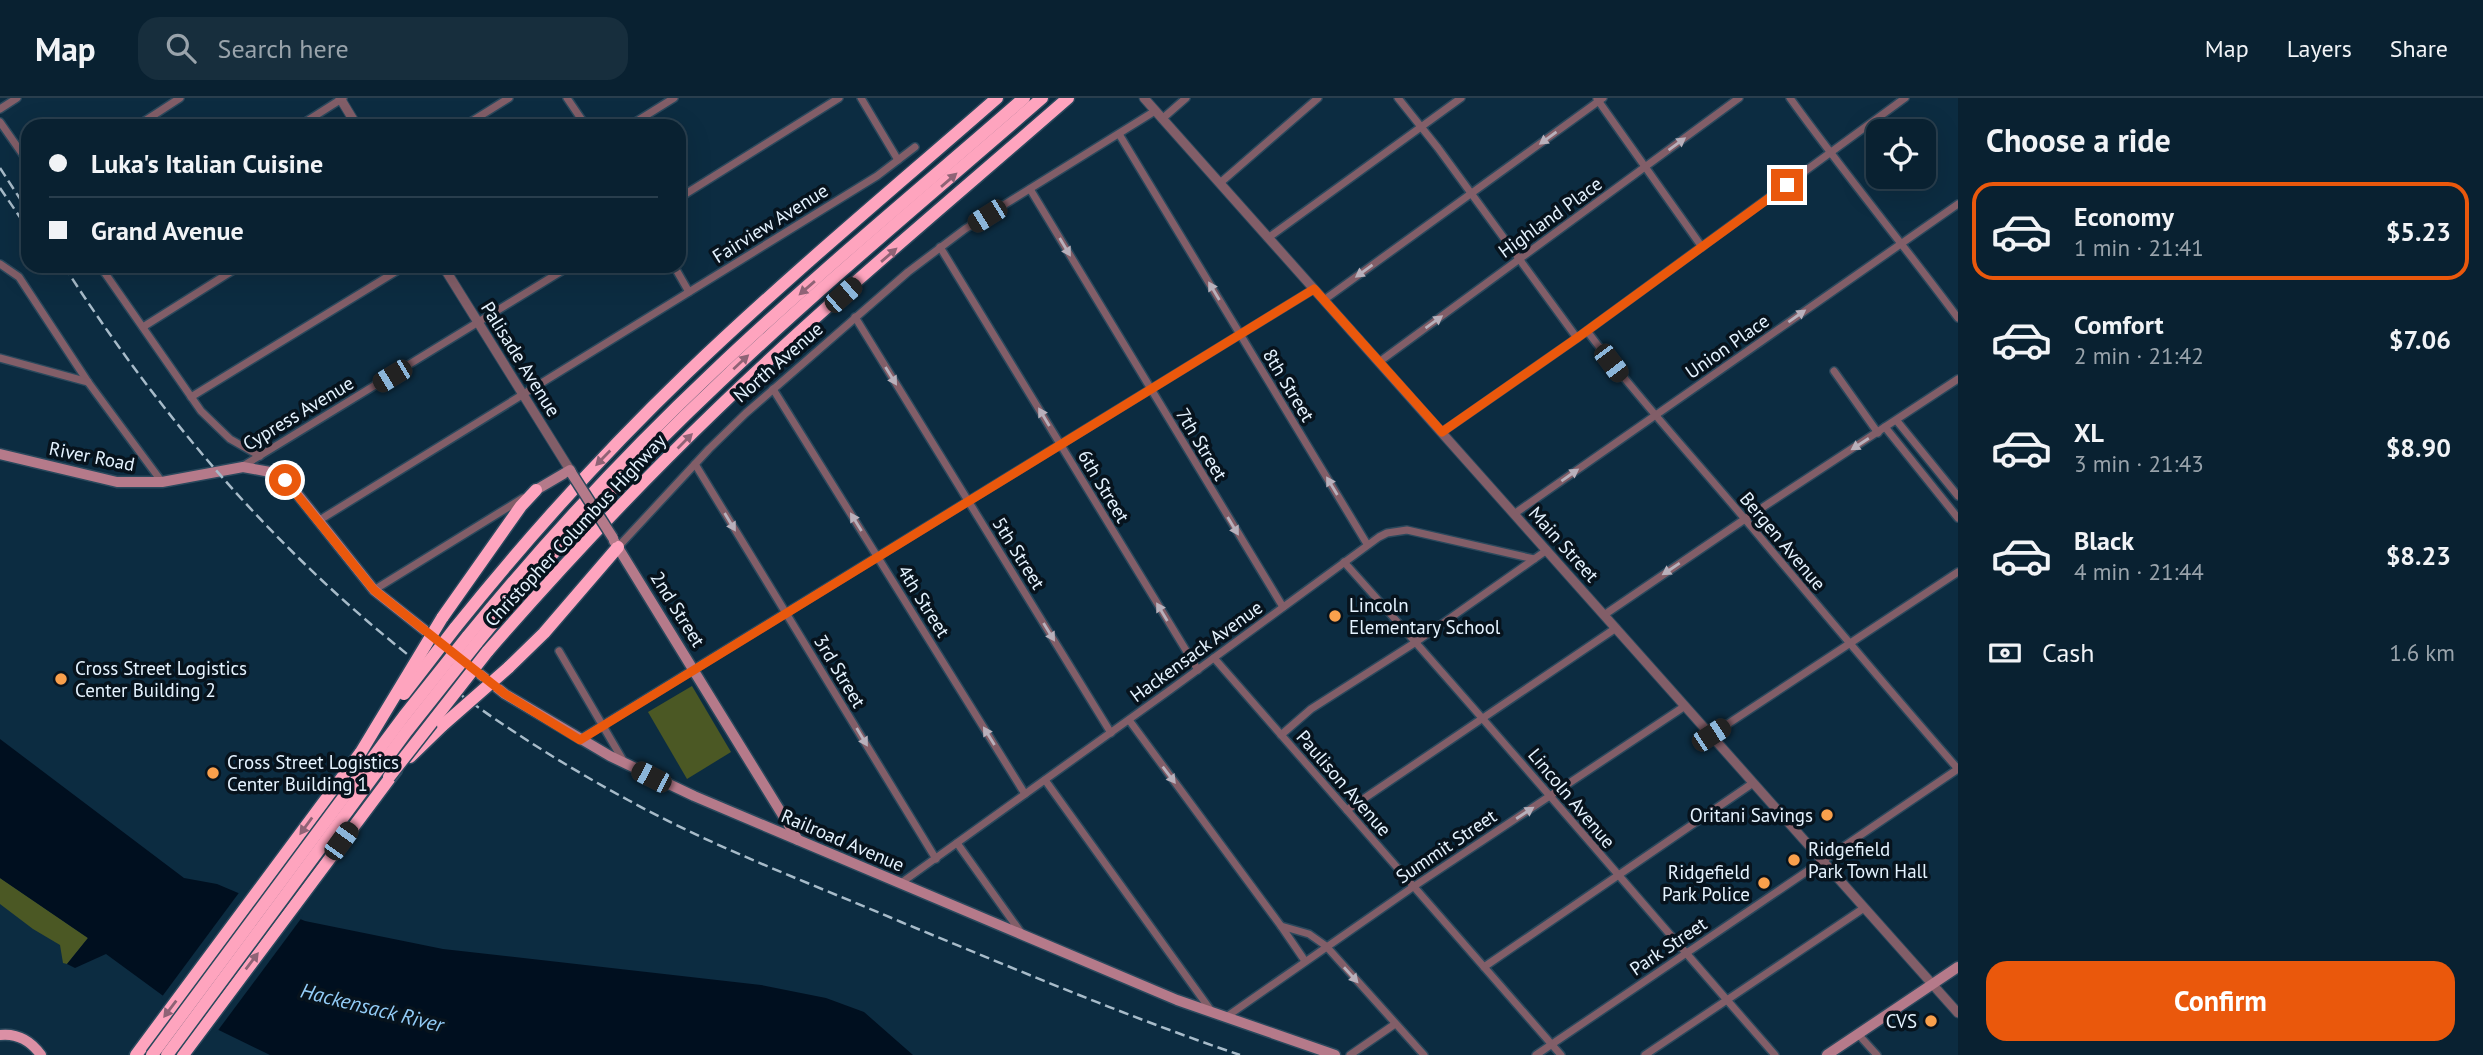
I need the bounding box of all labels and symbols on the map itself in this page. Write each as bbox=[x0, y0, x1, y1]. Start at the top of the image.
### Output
one-way arrow bbox=[1539, 131, 1557, 145]
one-way arrow bbox=[1668, 137, 1686, 151]
route end bbox=[1771, 169, 1803, 201]
street label: Highland Place bbox=[1493, 171, 1607, 263]
one-way arrow bbox=[940, 173, 957, 188]
street label: Fairview Avenue bbox=[708, 178, 832, 268]
car bbox=[964, 196, 1011, 236]
one-way arrow bbox=[1059, 238, 1071, 257]
one-way arrow bbox=[880, 247, 898, 263]
one-way arrow bbox=[1355, 264, 1373, 278]
car bbox=[821, 273, 866, 317]
one-way arrow bbox=[798, 280, 816, 296]
one-way arrow bbox=[1208, 282, 1220, 301]
street label: Palisade Avenue bbox=[476, 297, 566, 421]
street label: Union Place bbox=[1680, 308, 1774, 384]
one-way arrow bbox=[1788, 309, 1806, 323]
one-way arrow bbox=[1425, 315, 1443, 329]
street label: North Avenue bbox=[728, 317, 828, 407]
car bbox=[1590, 340, 1633, 386]
street label: 8th Street bbox=[1258, 344, 1320, 426]
one-way arrow bbox=[732, 354, 750, 370]
car bbox=[369, 356, 416, 396]
one-way arrow bbox=[885, 366, 897, 385]
street label: Cypress Avenue bbox=[238, 370, 358, 456]
street label: 7th Street bbox=[1171, 403, 1233, 485]
one-way arrow bbox=[1037, 408, 1050, 427]
street label: Christopher Columbus Highway bbox=[479, 428, 671, 631]
one-way arrow bbox=[676, 433, 693, 450]
street label: River Road bbox=[47, 436, 137, 476]
one-way arrow bbox=[1851, 438, 1870, 451]
street label: 6th Street bbox=[1073, 445, 1135, 527]
one-way arrow bbox=[594, 449, 611, 466]
route start bbox=[269, 464, 301, 496]
one-way arrow bbox=[1561, 468, 1579, 482]
one-way arrow bbox=[1325, 476, 1338, 495]
street label: Bergen Avenue bbox=[1735, 487, 1831, 595]
street label: Main Street bbox=[1524, 501, 1605, 587]
street label: 5th Street bbox=[987, 512, 1051, 594]
one-way arrow bbox=[724, 513, 737, 532]
one-way arrow bbox=[849, 513, 862, 532]
one-way arrow bbox=[1227, 516, 1240, 535]
street label: 4th Street bbox=[892, 560, 956, 642]
one-way arrow bbox=[1661, 562, 1680, 575]
street label: 2nd Street bbox=[645, 567, 711, 652]
place label: Lincoln Elementary School bbox=[1349, 593, 1501, 639]
street label: Hackensack Avenue bbox=[1125, 595, 1267, 707]
one-way arrow bbox=[1156, 602, 1168, 621]
marker: Lincoln Elementary School bbox=[1327, 608, 1343, 624]
one-way arrow bbox=[1042, 622, 1055, 641]
street label: 3rd Street bbox=[809, 630, 871, 712]
place label: Cross Street Logistics Center Building 2 bbox=[75, 656, 247, 702]
marker: Cross Street Logistics Center Building 2 bbox=[53, 671, 69, 687]
car bbox=[1688, 715, 1735, 755]
street label: Paulison Avenue bbox=[1291, 725, 1397, 841]
one-way arrow bbox=[983, 727, 996, 746]
one-way arrow bbox=[855, 728, 868, 747]
street label: Lincoln Avenue bbox=[1523, 743, 1621, 853]
place label: Cross Street Logistics Center Building 1 bbox=[227, 750, 399, 796]
car bbox=[628, 758, 675, 796]
marker: Cross Street Logistics Center Building 1 bbox=[205, 765, 221, 781]
one-way arrow bbox=[1162, 766, 1176, 784]
street label: Railroad Avenue bbox=[778, 803, 908, 877]
street label: Summit Street bbox=[1391, 803, 1501, 888]
place label: Oritani Savings bbox=[1690, 803, 1813, 827]
one-way arrow bbox=[1515, 806, 1535, 819]
marker: Oritani Savings bbox=[1819, 807, 1835, 823]
one-way arrow bbox=[299, 817, 313, 836]
car bbox=[321, 818, 362, 864]
place label: Ridgefield Park Town Hall bbox=[1808, 837, 1928, 883]
marker: Ridgefield Park Town Hall bbox=[1786, 852, 1802, 868]
place label: Ridgefield Park Police bbox=[1662, 860, 1750, 906]
marker: Ridgefield Park Police bbox=[1756, 875, 1772, 891]
street label: Park Street bbox=[1625, 911, 1712, 981]
one-way arrow bbox=[245, 952, 259, 970]
one-way arrow bbox=[1343, 966, 1359, 984]
water label: Hackensack River bbox=[298, 977, 449, 1039]
one-way arrow bbox=[164, 1000, 178, 1018]
place label: CVS bbox=[1886, 1009, 1917, 1033]
marker: CVS bbox=[1923, 1013, 1939, 1029]

